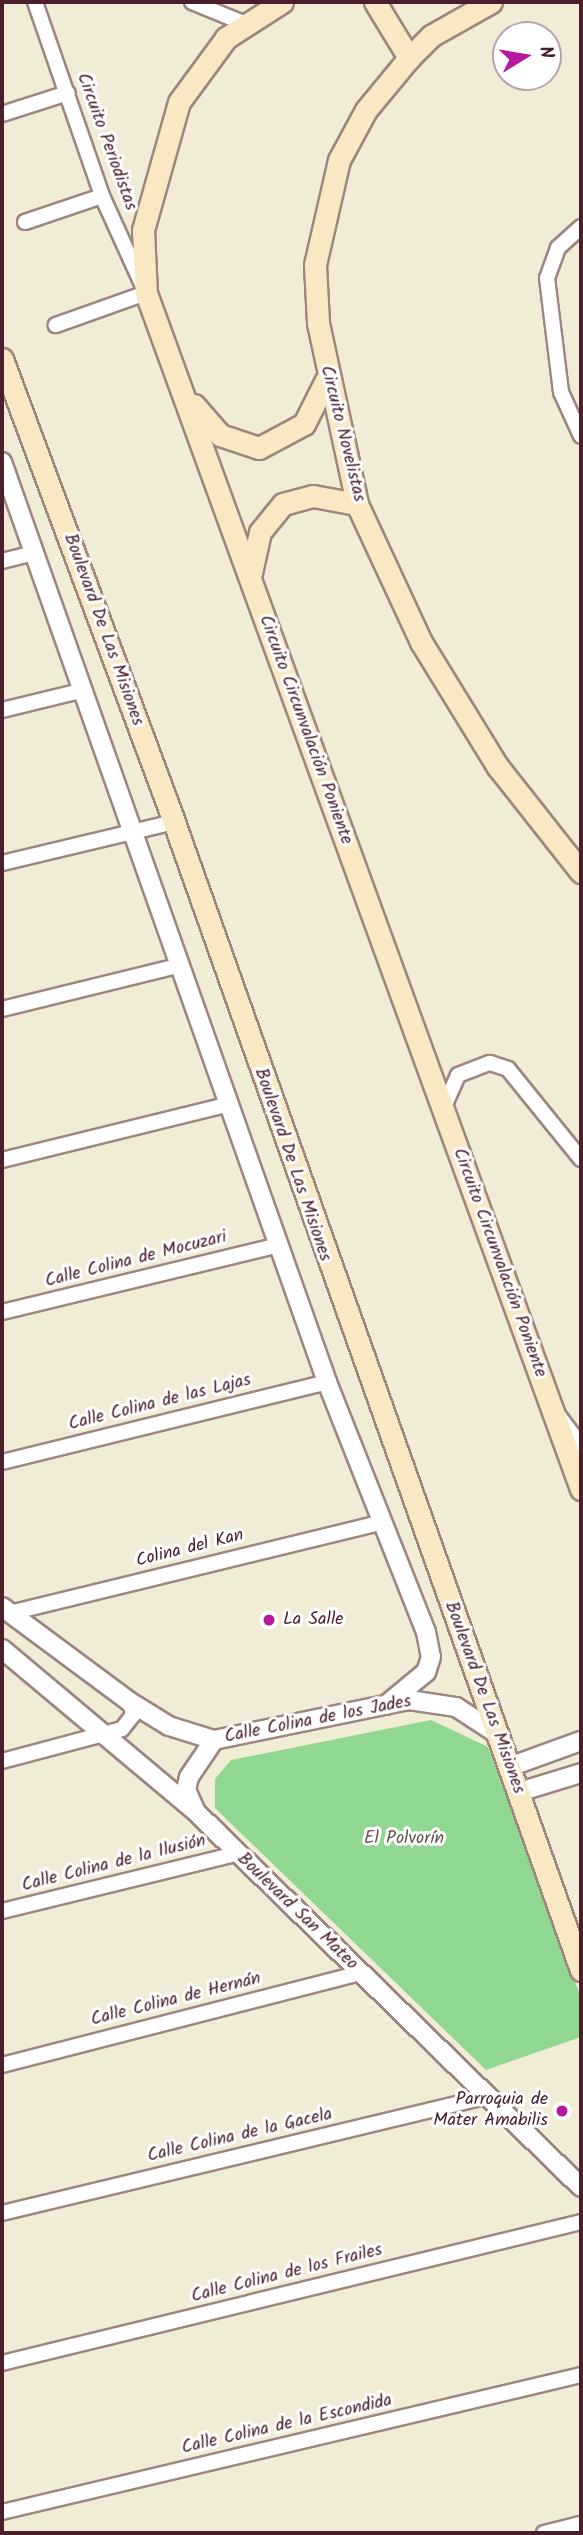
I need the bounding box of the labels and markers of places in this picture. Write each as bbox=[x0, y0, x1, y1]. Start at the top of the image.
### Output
place label: La Salle bbox=[283, 1609, 343, 1631]
marker: La Salle bbox=[261, 1612, 277, 1628]
place label: Parroquia de Mater Amabilis bbox=[433, 2090, 548, 2132]
marker: Parroquia de Mater Amabilis bbox=[554, 2103, 570, 2119]

